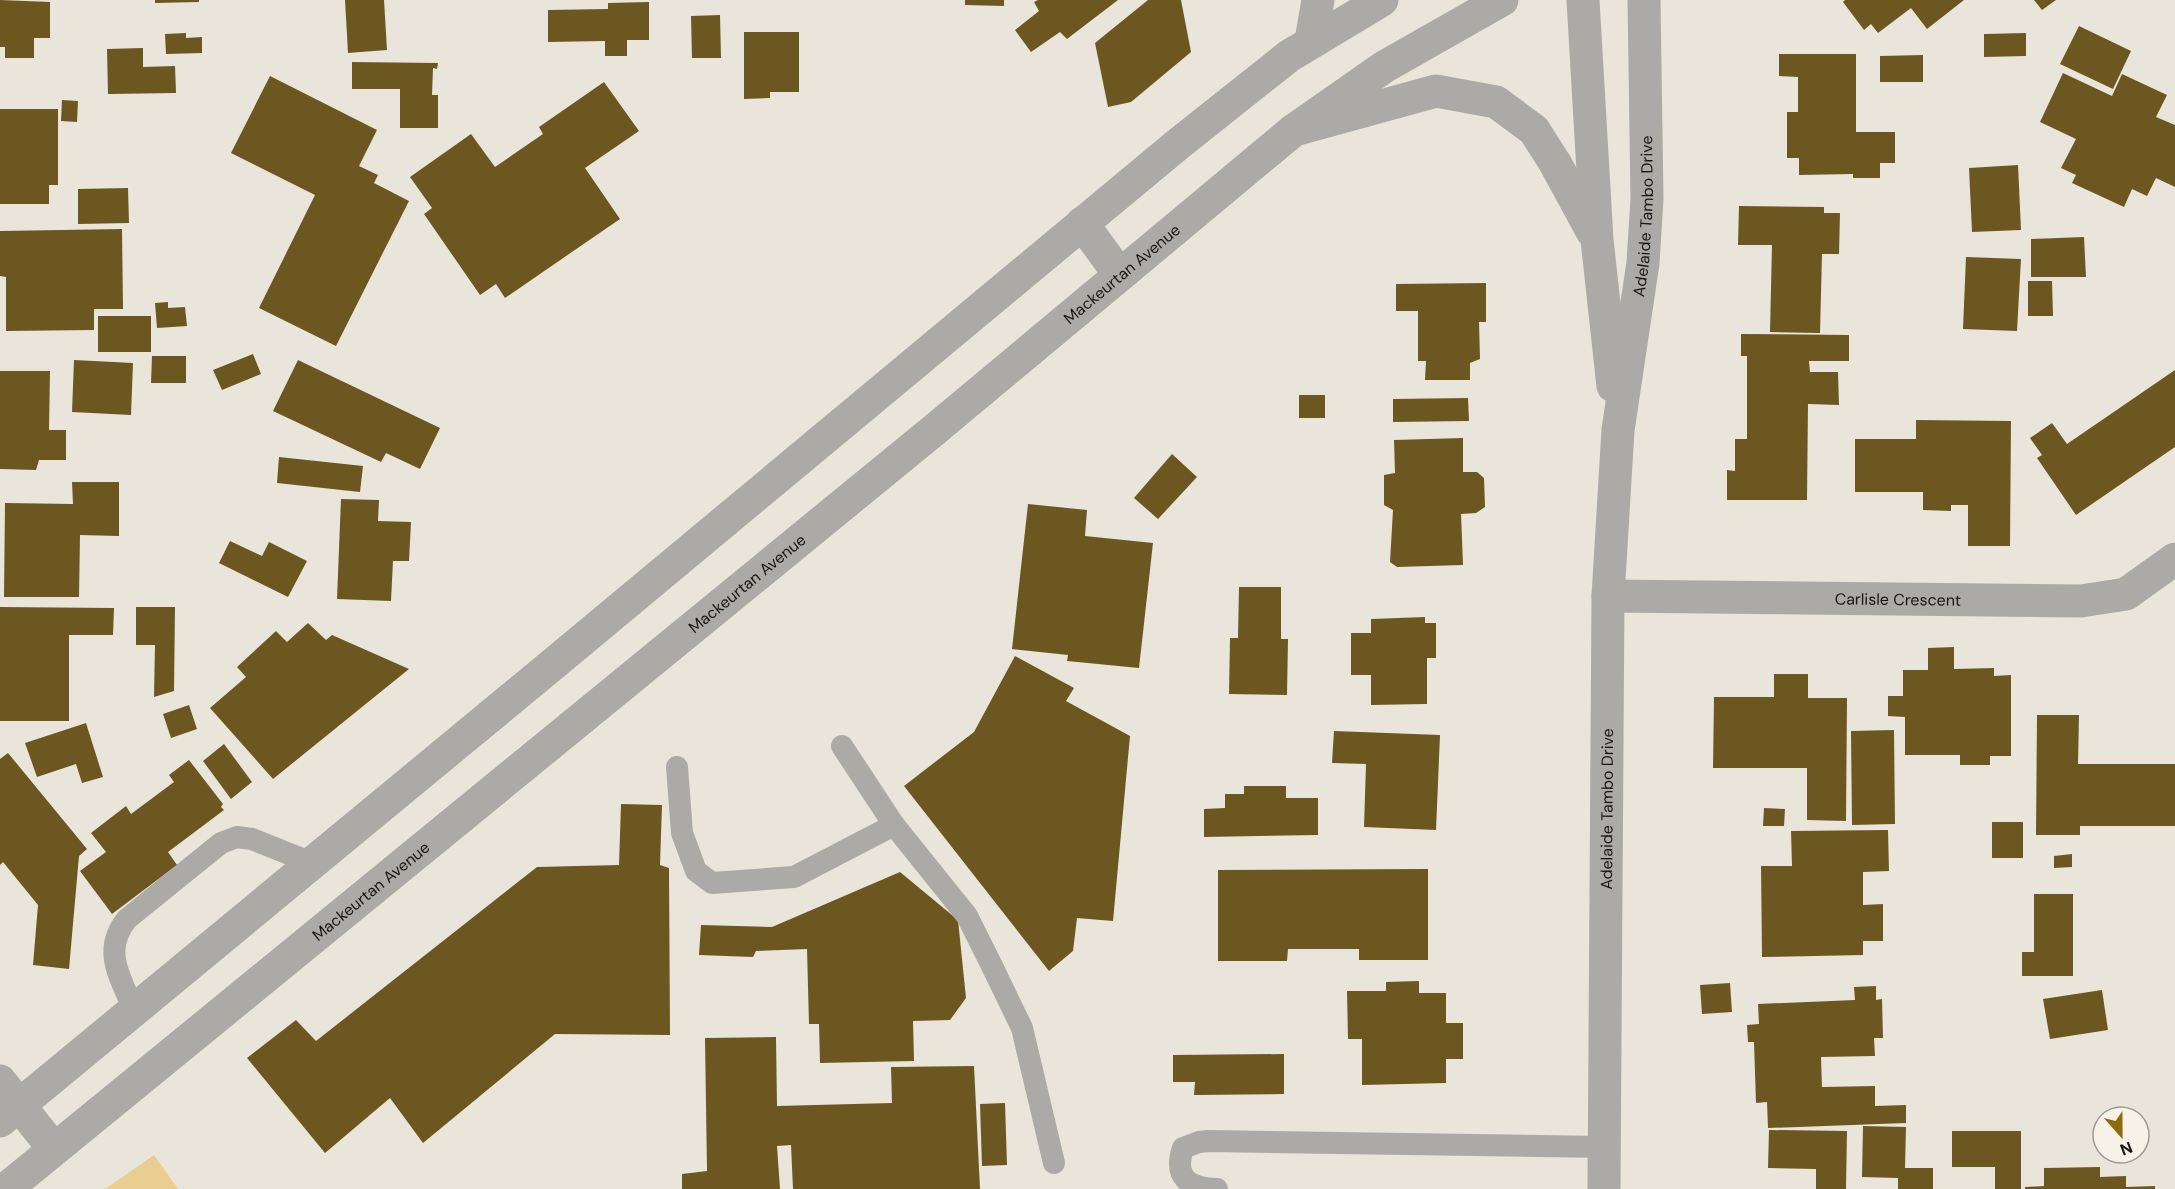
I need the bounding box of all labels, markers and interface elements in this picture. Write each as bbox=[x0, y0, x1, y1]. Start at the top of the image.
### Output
street label: Adelaide Tambo Drive bbox=[1628, 135, 1658, 298]
street label: Mackeurtan Avenue bbox=[1059, 219, 1185, 329]
street label: Mackeurtan Avenue bbox=[684, 529, 810, 638]
street label: Carlisle Crescent bbox=[1835, 588, 1961, 611]
street label: Adelaide Tambo Drive bbox=[1596, 728, 1618, 890]
street label: Mackeurtan Avenue bbox=[308, 837, 434, 946]
north arrow bbox=[2091, 1105, 2151, 1165]
text: N bbox=[2117, 1137, 2135, 1160]

